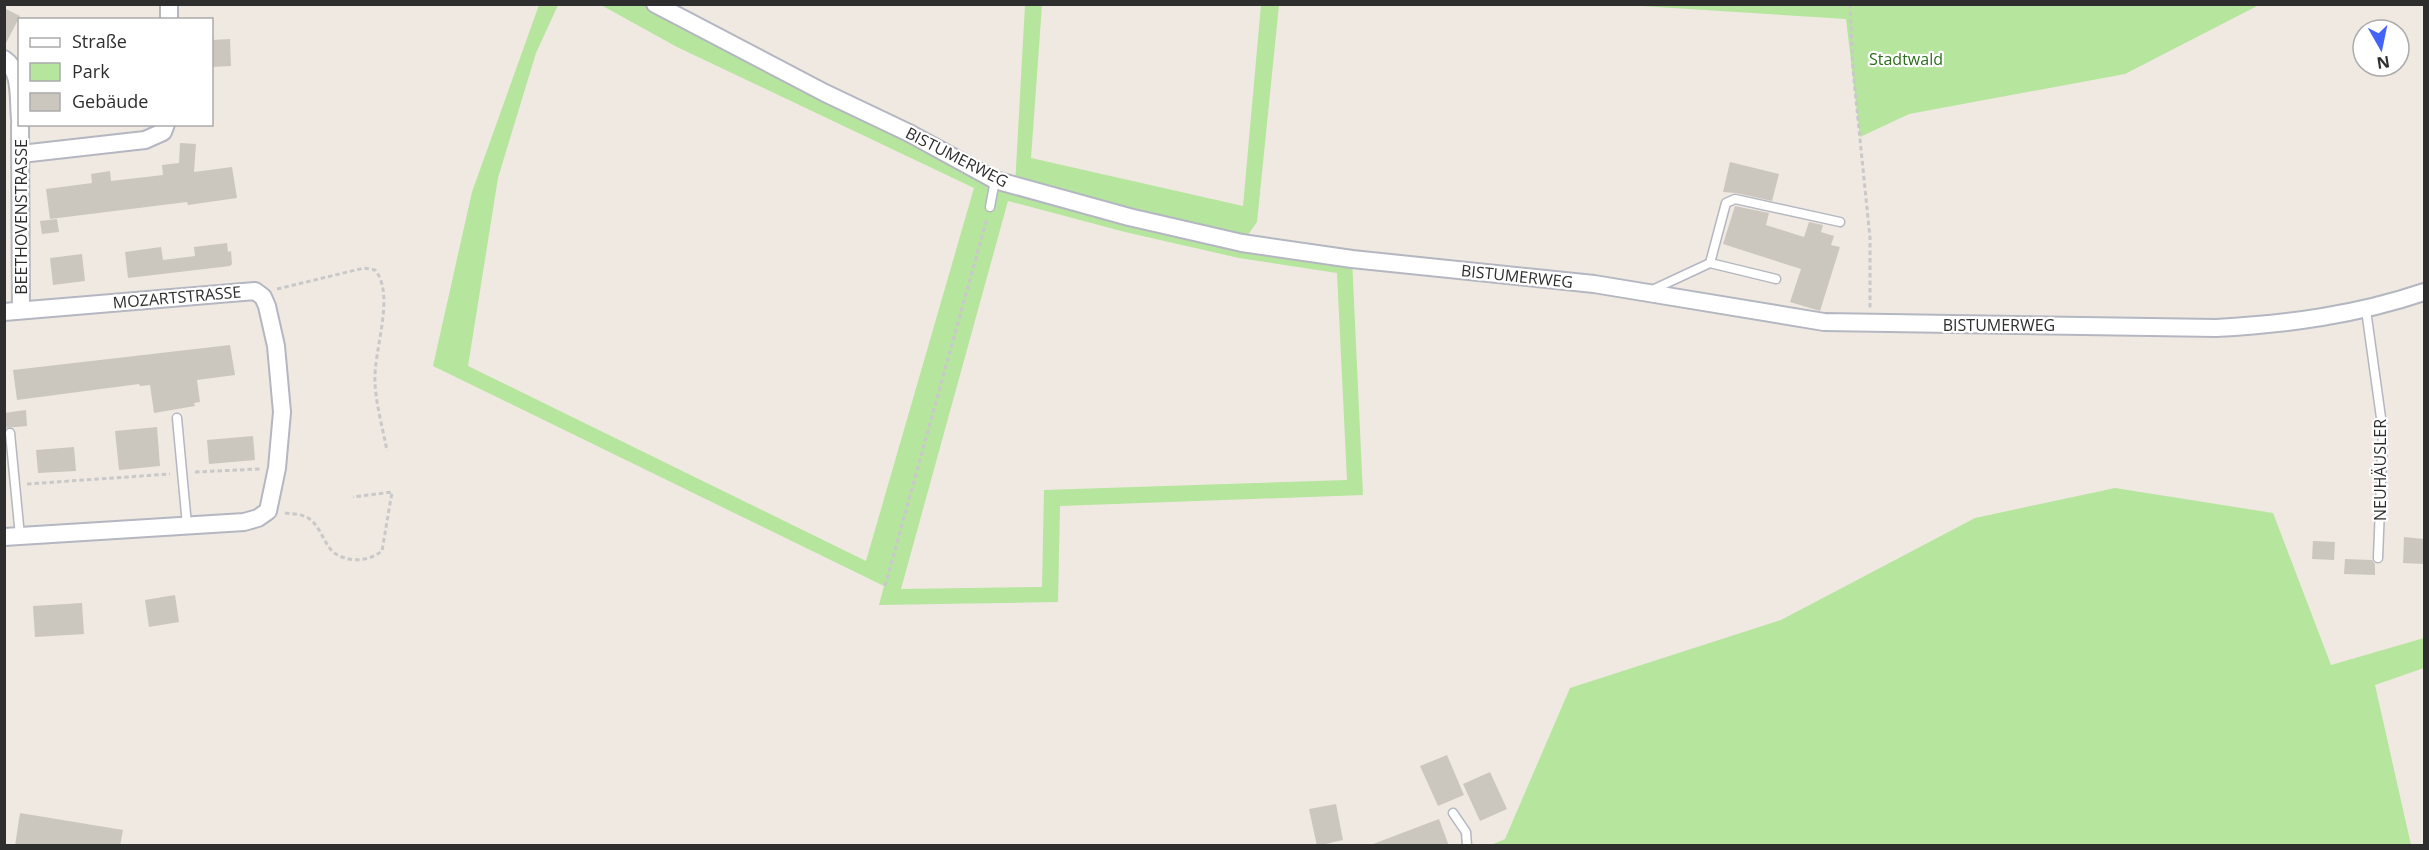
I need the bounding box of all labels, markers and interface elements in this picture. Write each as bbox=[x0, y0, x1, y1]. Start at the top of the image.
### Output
legend bbox=[18, 18, 213, 126]
north arrow bbox=[2351, 18, 2411, 78]
text: Straße bbox=[72, 29, 127, 53]
park label: Stadtwald bbox=[1869, 48, 1943, 70]
text: N bbox=[2375, 51, 2391, 75]
text: Park bbox=[72, 59, 110, 83]
text: Gebäude bbox=[72, 89, 148, 113]
street label: BISTUMERWEG bbox=[902, 122, 1012, 192]
street label: BEETHOVENSTRASSE bbox=[10, 139, 32, 295]
street label: BISTUMERWEG bbox=[1460, 259, 1574, 293]
street label: MOZARTSTRASSE bbox=[112, 280, 242, 314]
street label: BISTUMERWEG bbox=[1943, 314, 2055, 336]
street label: NEUHÄUSLER bbox=[2369, 419, 2391, 521]

